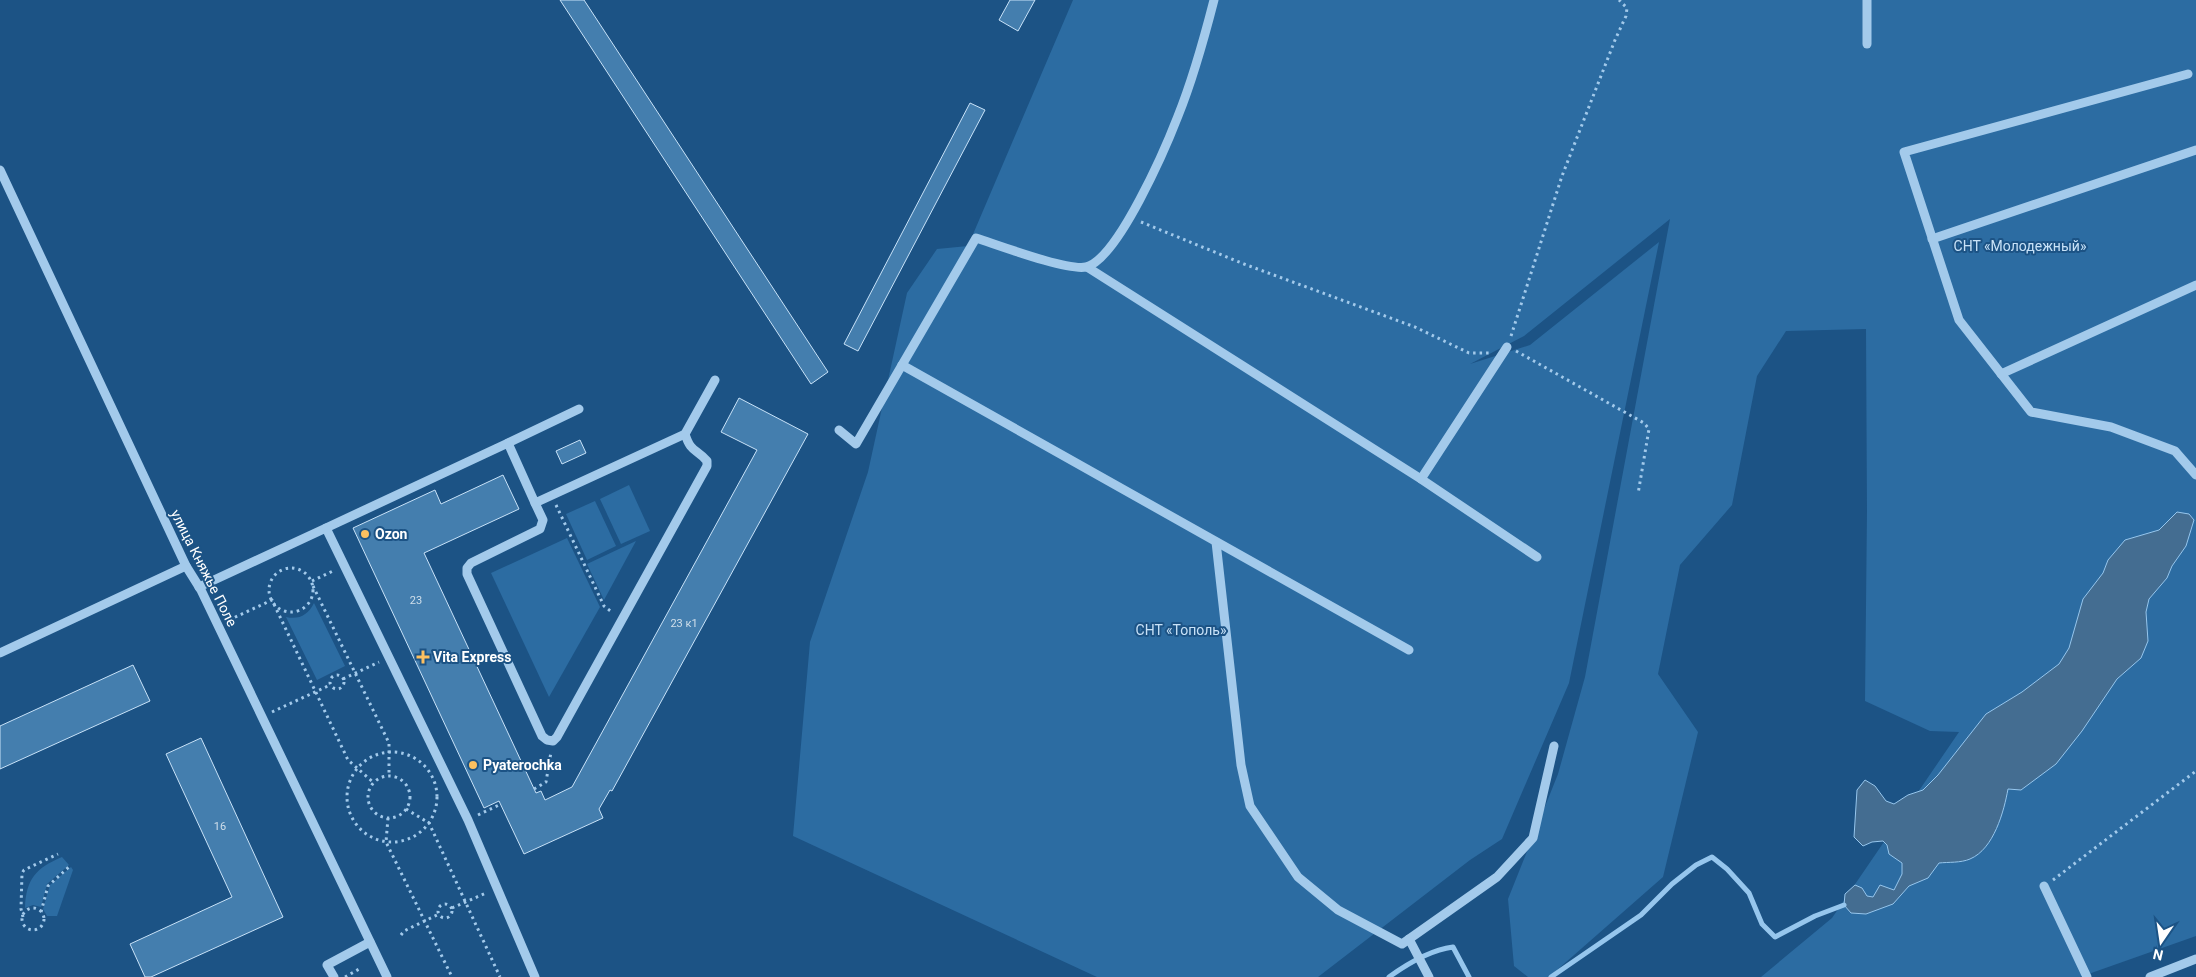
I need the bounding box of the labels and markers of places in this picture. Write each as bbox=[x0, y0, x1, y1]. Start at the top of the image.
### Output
place label: Ozon bbox=[375, 526, 408, 542]
marker: Ozon bbox=[359, 528, 371, 540]
place label: Vita Express bbox=[433, 649, 511, 665]
marker: Vita Express bbox=[417, 651, 429, 663]
place label: Pyaterochka bbox=[483, 757, 562, 773]
marker: Pyaterochka bbox=[467, 759, 479, 771]

